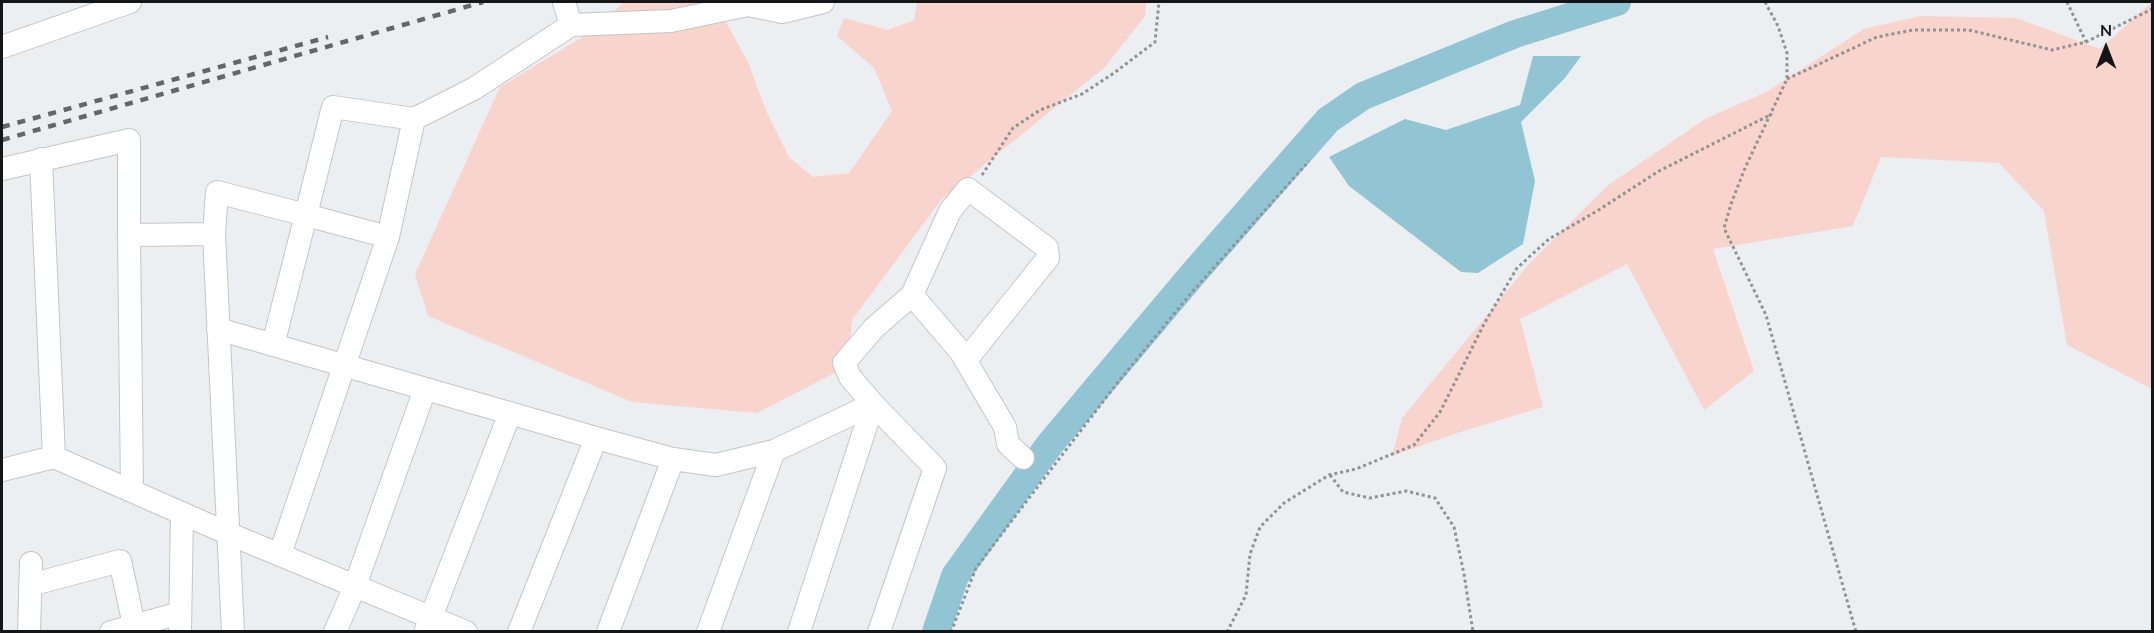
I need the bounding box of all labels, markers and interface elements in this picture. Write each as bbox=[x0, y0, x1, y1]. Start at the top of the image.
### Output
north arrow bbox=[2076, 18, 2136, 78]
text: N bbox=[2100, 20, 2112, 40]

